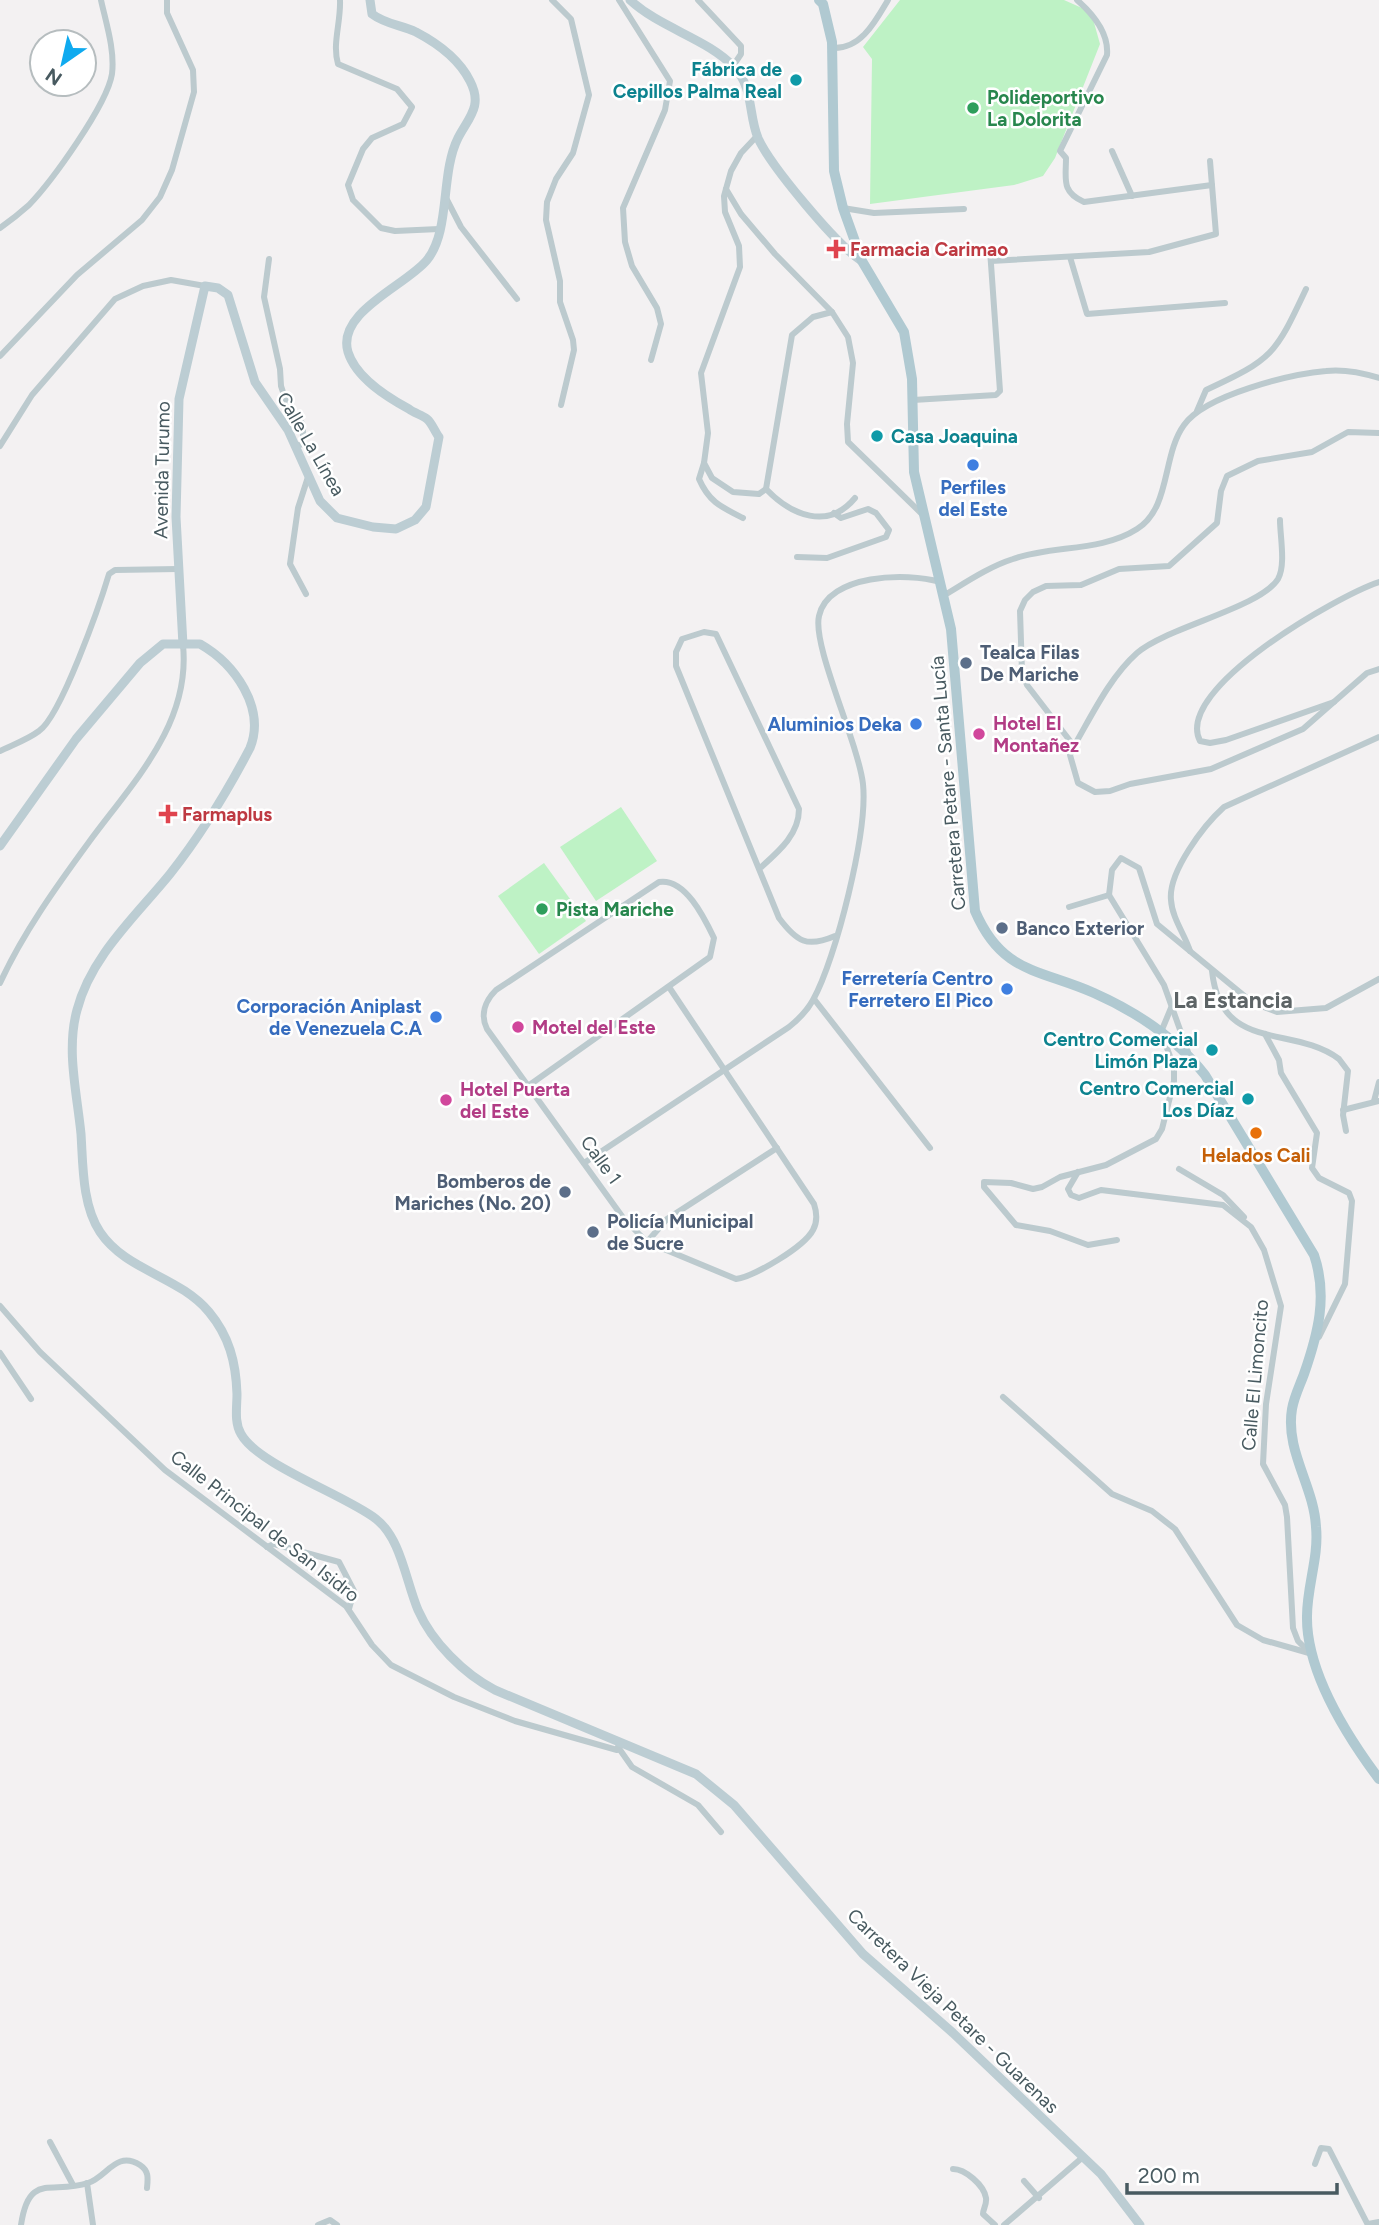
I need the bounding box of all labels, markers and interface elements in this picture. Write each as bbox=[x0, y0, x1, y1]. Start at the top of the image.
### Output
north arrow bbox=[28, 28, 98, 98]
place label: Fábrica de Cepillos Palma Real bbox=[613, 58, 782, 103]
text: N bbox=[41, 63, 66, 90]
marker: Fábrica de Cepillos Palma Real bbox=[788, 72, 804, 88]
place label: Polideportivo La Dolorita bbox=[987, 86, 1104, 131]
marker: Polideportivo La Dolorita bbox=[965, 100, 981, 116]
place label: Farmacia Carimao bbox=[850, 238, 1008, 261]
marker: Farmacia Carimao bbox=[828, 241, 844, 257]
street label: Calle La Línea bbox=[272, 388, 350, 500]
street label: Avenida Turumo bbox=[149, 401, 175, 539]
place label: Casa Joaquina bbox=[891, 425, 1018, 448]
marker: Casa Joaquina bbox=[869, 428, 885, 444]
marker: Perfiles del Este bbox=[965, 457, 981, 473]
place label: Perfiles del Este bbox=[938, 476, 1008, 521]
place label: Tealca Filas De Mariche bbox=[980, 641, 1079, 686]
street label: Carretera Petare - Santa Lucía bbox=[925, 655, 971, 911]
marker: Tealca Filas De Mariche bbox=[958, 655, 974, 671]
place label: Hotel El Montañez bbox=[993, 712, 1079, 757]
place label: Aluminios Deka bbox=[768, 713, 902, 736]
marker: Aluminios Deka bbox=[908, 716, 924, 732]
marker: Hotel El Montañez bbox=[971, 726, 987, 742]
place label: Farmaplus bbox=[182, 803, 272, 826]
marker: Farmaplus bbox=[160, 806, 176, 822]
place label: Pista Mariche bbox=[556, 898, 674, 921]
marker: Pista Mariche bbox=[534, 901, 550, 917]
place label: Banco Exterior bbox=[1016, 917, 1144, 940]
marker: Banco Exterior bbox=[994, 920, 1010, 936]
place label: Ferretería Centro Ferretero El Pico bbox=[841, 967, 993, 1012]
marker: Ferretería Centro Ferretero El Pico bbox=[999, 981, 1015, 997]
district label: La Estancia bbox=[1173, 986, 1293, 1014]
place label: Corporación Aniplast de Venezuela C.A bbox=[236, 995, 422, 1040]
marker: Corporación Aniplast de Venezuela C.A bbox=[428, 1009, 444, 1025]
place label: Motel del Este bbox=[532, 1016, 656, 1039]
marker: Motel del Este bbox=[510, 1019, 526, 1035]
place label: Centro Comercial Limón Plaza bbox=[1043, 1028, 1198, 1073]
marker: Centro Comercial Limón Plaza bbox=[1204, 1042, 1220, 1058]
place label: Centro Comercial Los Díaz bbox=[1079, 1077, 1234, 1122]
place label: Hotel Puerta del Este bbox=[460, 1078, 570, 1123]
marker: Centro Comercial Los Díaz bbox=[1240, 1091, 1256, 1107]
marker: Hotel Puerta del Este bbox=[438, 1092, 454, 1108]
marker: Helados Cali bbox=[1248, 1125, 1264, 1141]
street label: Calle 1 bbox=[576, 1131, 626, 1189]
place label: Helados Cali bbox=[1202, 1144, 1310, 1167]
place label: Bomberos de Mariches (No. 20) bbox=[395, 1170, 551, 1215]
marker: Bomberos de Mariches (No. 20) bbox=[557, 1184, 573, 1200]
place label: Policía Municipal de Sucre bbox=[607, 1210, 753, 1255]
marker: Policía Municipal de Sucre bbox=[585, 1224, 601, 1240]
street label: Calle El Limoncito bbox=[1237, 1298, 1273, 1452]
street label: Calle Principal de San Isidro bbox=[166, 1445, 364, 1607]
street label: Carretera Vieja Petare - Guarenas bbox=[842, 1904, 1064, 2118]
scale bar bbox=[1127, 2152, 1337, 2196]
text: 200 m bbox=[1138, 2163, 1200, 2188]

